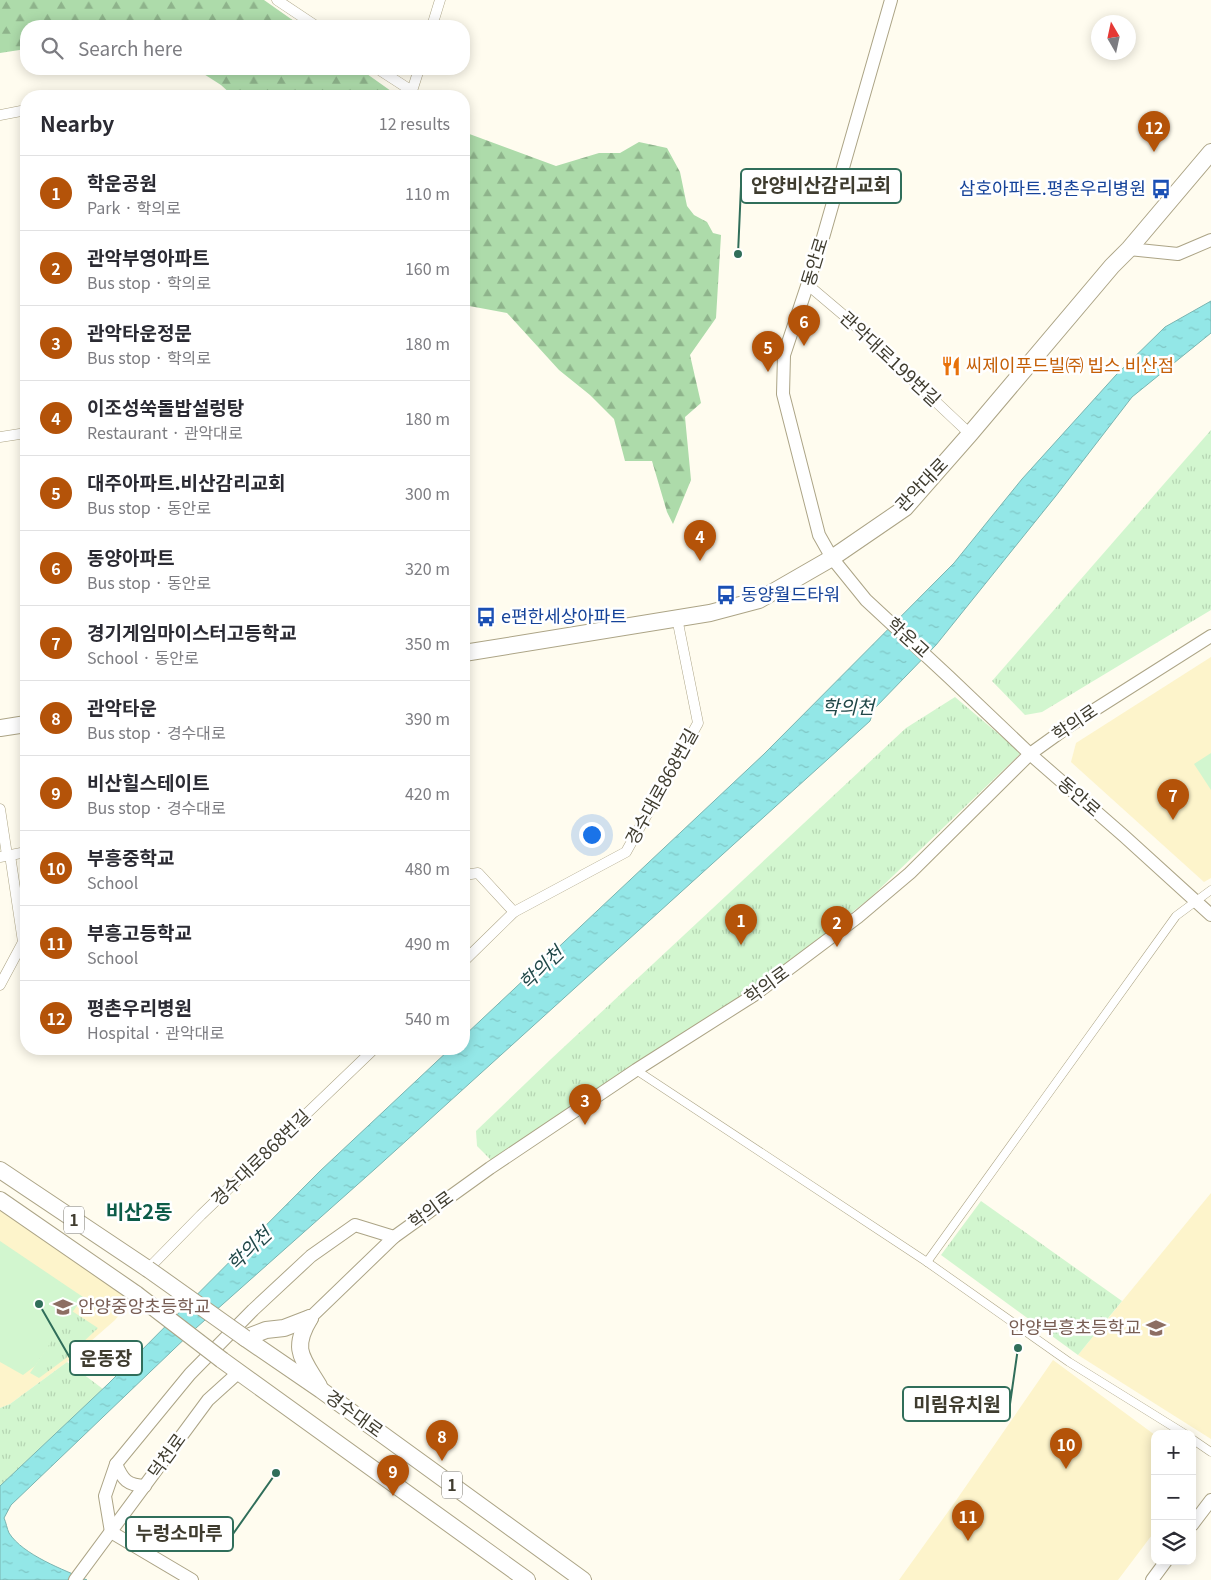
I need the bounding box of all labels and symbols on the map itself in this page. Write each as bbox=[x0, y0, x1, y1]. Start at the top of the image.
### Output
north arrow bbox=[1091, 15, 1136, 60]
pin: 12 bbox=[1138, 111, 1170, 152]
callout: 안양비산감리교회 bbox=[741, 169, 901, 203]
text: 안양비산감리교회 bbox=[751, 170, 891, 197]
place label: 삼호아파트.평촌우리병원 bbox=[959, 174, 1146, 200]
bus stop icon: 삼호아파트.평촌우리병원 bbox=[1150, 178, 1172, 200]
street label: 동안로 bbox=[793, 234, 833, 289]
street label: 관악대로199번길 bbox=[835, 304, 948, 411]
pin: 6 bbox=[788, 305, 820, 346]
pin: 5 bbox=[752, 331, 784, 372]
place label: 씨제이푸드빌㈜ 빕스 비산점 bbox=[966, 351, 1174, 377]
restaurant icon: 씨제이푸드빌㈜ 빕스 비산점 bbox=[940, 355, 962, 377]
street label: 관악대로 bbox=[888, 451, 953, 516]
pin: 4 bbox=[684, 520, 716, 561]
place label: 동양월드타워 bbox=[741, 580, 840, 606]
bus stop icon: 동양월드타워 bbox=[715, 584, 737, 606]
place label: e편한세상아파트 bbox=[501, 602, 627, 628]
bus stop icon: e편한세상아파트 bbox=[475, 606, 497, 628]
street label: 학운교 bbox=[882, 610, 936, 663]
water label: 학의천 bbox=[822, 692, 876, 719]
street label: 학의로 bbox=[1046, 697, 1102, 746]
street label: 경수대로868번길 bbox=[618, 723, 703, 849]
street label: 동안로 bbox=[1053, 769, 1108, 822]
pin: 7 bbox=[1157, 779, 1189, 820]
your location bbox=[579, 822, 605, 848]
pin: 1 bbox=[725, 904, 757, 945]
pin: 2 bbox=[821, 906, 853, 947]
water label: 학의천 bbox=[512, 938, 569, 995]
street label: 학의로 bbox=[738, 958, 794, 1009]
pin: 3 bbox=[569, 1084, 601, 1125]
street label: 경수대로868번길 bbox=[204, 1102, 315, 1211]
street label: 학의로 bbox=[402, 1183, 458, 1234]
district label: 비산2동 bbox=[106, 1196, 173, 1225]
road number: 1 bbox=[64, 1206, 84, 1234]
water label: 학의천 bbox=[220, 1219, 277, 1276]
place label: 안양중앙초등학교 bbox=[78, 1292, 210, 1318]
school or university icon: 안양중앙초등학교 bbox=[52, 1296, 74, 1318]
place label: 안양부흥초등학교 bbox=[1009, 1313, 1141, 1339]
school or university icon: 안양부흥초등학교 bbox=[1145, 1317, 1167, 1339]
callout: 운동장 bbox=[70, 1341, 142, 1375]
text: 운동장 bbox=[80, 1343, 132, 1370]
street label: 경수대로 bbox=[321, 1382, 390, 1442]
callout: 미림유치원 bbox=[903, 1387, 1010, 1421]
text: 미림유치원 bbox=[913, 1389, 1001, 1416]
pin: 8 bbox=[426, 1420, 458, 1461]
street label: 덕천로 bbox=[140, 1427, 191, 1483]
pin: 10 bbox=[1050, 1428, 1082, 1469]
pin: 9 bbox=[377, 1455, 409, 1496]
road number: 1 bbox=[442, 1472, 462, 1498]
pin: 11 bbox=[952, 1500, 984, 1541]
callout: 누렁소마루 bbox=[126, 1517, 233, 1551]
text: 누렁소마루 bbox=[135, 1518, 223, 1545]

